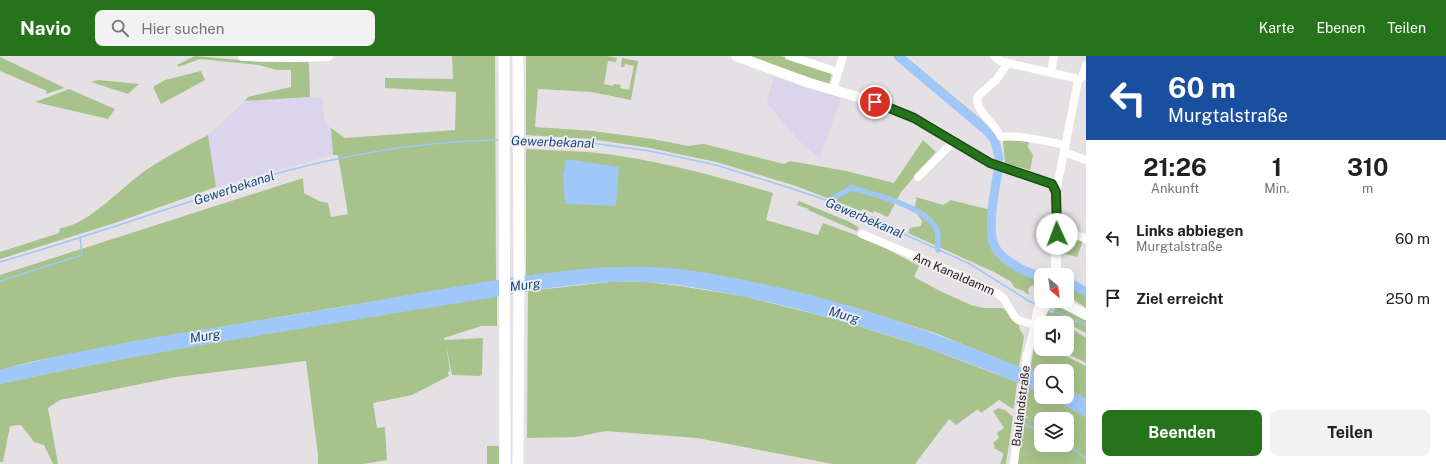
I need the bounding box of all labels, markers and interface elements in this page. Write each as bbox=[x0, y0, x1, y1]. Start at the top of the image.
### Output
search box bbox=[95, 10, 375, 46]
text: Navio bbox=[20, 17, 71, 39]
icon: search bbox=[109, 17, 131, 39]
text: Hier suchen bbox=[141, 20, 225, 37]
text: Karte bbox=[1259, 20, 1294, 36]
text: Ebenen bbox=[1316, 20, 1365, 36]
text: Teilen bbox=[1387, 20, 1426, 36]
text: 60 m bbox=[1168, 71, 1236, 104]
icon: left bbox=[1102, 72, 1154, 124]
pin bbox=[858, 85, 892, 119]
icon: arrive bbox=[864, 91, 886, 113]
text: Murgtalstraße bbox=[1168, 105, 1288, 126]
water label: Gewerbekanal bbox=[511, 133, 595, 151]
text: 21:26 bbox=[1143, 153, 1207, 181]
text: 1 bbox=[1272, 153, 1282, 181]
text: 310 bbox=[1347, 153, 1389, 181]
water label: Gewerbekanal bbox=[192, 168, 276, 208]
text: Ankunft bbox=[1151, 181, 1199, 196]
text: Min. bbox=[1264, 181, 1290, 196]
text: m bbox=[1362, 181, 1373, 196]
water label: Gewerbekanal bbox=[823, 195, 907, 241]
position arrow bbox=[1036, 213, 1078, 255]
text: Links abbiegen bbox=[1136, 222, 1243, 239]
icon: left bbox=[1102, 227, 1124, 249]
text: 60 m bbox=[1395, 230, 1430, 247]
text: Murgtalstraße bbox=[1136, 239, 1223, 254]
street label: Am Kanaldamm bbox=[911, 250, 997, 298]
north arrow bbox=[1034, 268, 1074, 308]
map controls bbox=[1034, 268, 1074, 452]
water label: Murg bbox=[509, 276, 542, 294]
icon: arrive bbox=[1102, 287, 1124, 309]
text: Ziel erreicht bbox=[1136, 290, 1223, 307]
text: 250 m bbox=[1386, 290, 1430, 307]
water label: Murg bbox=[827, 304, 861, 327]
button: sound bbox=[1034, 316, 1074, 356]
water label: Murg bbox=[189, 326, 222, 346]
street label: Baulandstraße bbox=[1009, 364, 1033, 447]
button: search bbox=[1034, 364, 1074, 404]
button: Beenden bbox=[1102, 410, 1262, 456]
button: Teilen bbox=[1270, 410, 1430, 456]
button: layers bbox=[1034, 412, 1074, 452]

